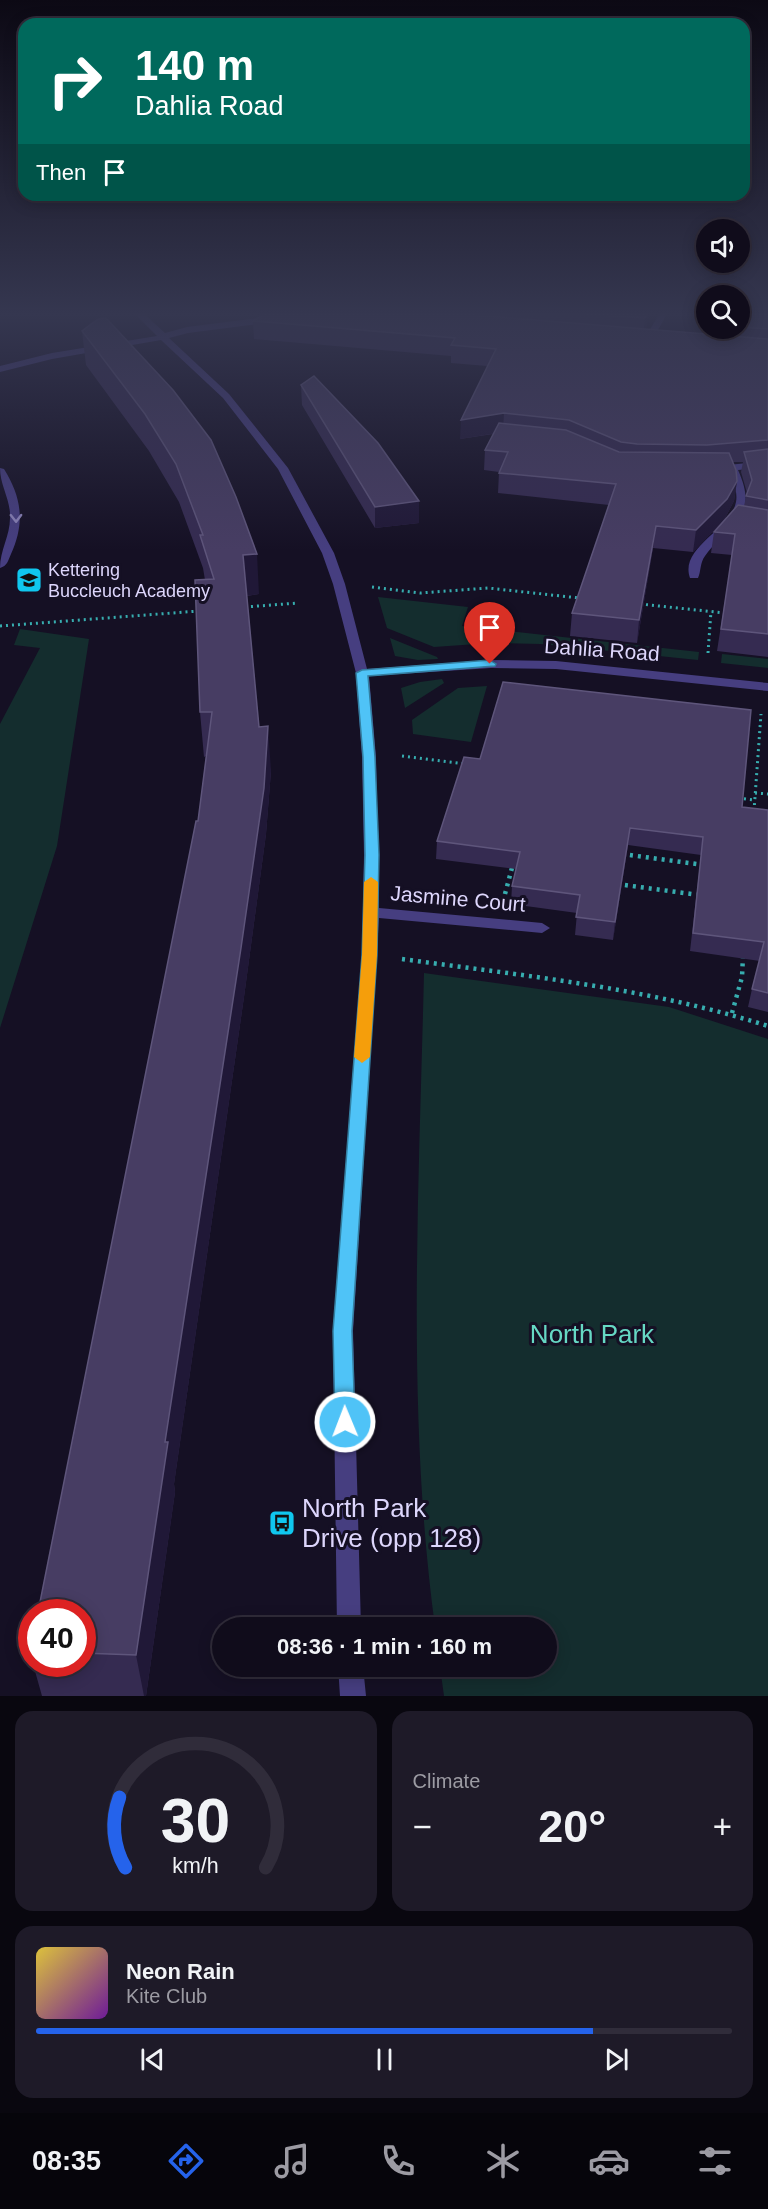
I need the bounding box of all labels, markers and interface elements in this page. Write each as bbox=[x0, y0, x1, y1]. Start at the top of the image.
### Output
icon: right bbox=[36, 42, 114, 120]
text: 140 m bbox=[135, 42, 254, 89]
text: Dahlia Road bbox=[135, 91, 284, 121]
icon: arrive bbox=[98, 156, 131, 189]
text: Then bbox=[36, 160, 86, 185]
map controls bbox=[696, 219, 750, 339]
button: sound bbox=[696, 219, 750, 273]
button: search bbox=[696, 285, 750, 339]
one-way arrow bbox=[10, 514, 22, 523]
place label: Kettering Buccleuch Academy bbox=[48, 560, 210, 601]
school or university icon: Kettering Buccleuch Academy bbox=[14, 565, 44, 595]
pin bbox=[464, 602, 515, 664]
icon: arrive bbox=[473, 611, 506, 644]
street label: Dahlia Road bbox=[544, 634, 660, 665]
street label: Jasmine Court bbox=[390, 881, 527, 916]
park label: North Park bbox=[530, 1319, 655, 1349]
position arrow bbox=[313, 1390, 377, 1454]
place label: North Park Drive (opp 128) bbox=[302, 1493, 481, 1553]
bus stop icon: North Park Drive (opp 128) bbox=[267, 1508, 297, 1538]
speed limit sign: 40 bbox=[18, 1599, 96, 1677]
text: 08:36 · 1 min · 160 m bbox=[277, 1634, 492, 1659]
text: Climate bbox=[413, 1770, 480, 1792]
text: 30 bbox=[161, 1786, 230, 1855]
text: 20° bbox=[538, 1801, 606, 1852]
text: − bbox=[413, 1808, 432, 1845]
text: + bbox=[713, 1808, 732, 1845]
text: km/h bbox=[173, 1854, 219, 1878]
text: Neon Rain bbox=[126, 1959, 235, 1984]
text: Kite Club bbox=[126, 1985, 207, 2007]
icon: previous bbox=[136, 2043, 169, 2076]
icon: pause bbox=[368, 2043, 401, 2076]
icon: next bbox=[600, 2043, 633, 2076]
icon: directions bbox=[165, 2140, 207, 2182]
icon: music bbox=[271, 2140, 313, 2182]
icon: phone bbox=[377, 2140, 419, 2182]
icon: climate bbox=[482, 2140, 524, 2182]
icon: car bbox=[588, 2140, 630, 2182]
icon: filters bbox=[694, 2140, 736, 2182]
text: 08:35 bbox=[32, 2146, 101, 2176]

